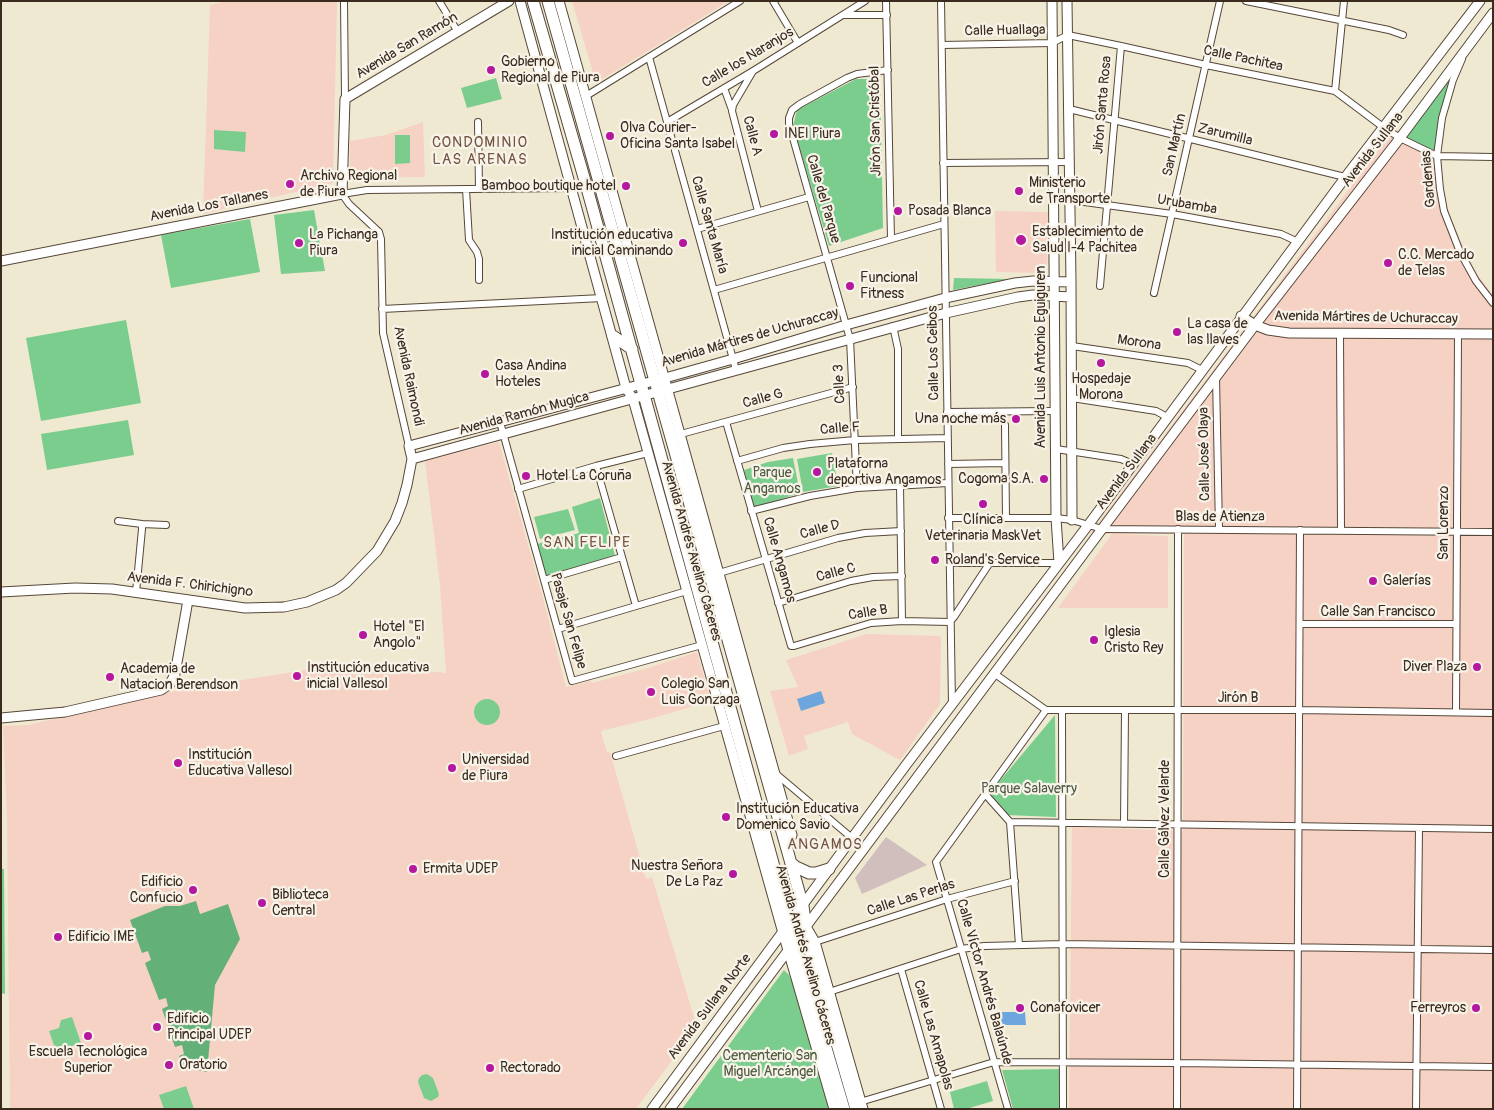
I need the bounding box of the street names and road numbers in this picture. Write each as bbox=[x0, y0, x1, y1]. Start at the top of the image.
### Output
street label: Avenida San Ramón bbox=[353, 9, 461, 83]
street label: Calle Huallaga bbox=[964, 22, 1046, 40]
street label: Calle los Naranjos bbox=[699, 24, 797, 92]
street label: Calle Pachitea bbox=[1202, 42, 1284, 76]
street label: Jirón Santa Rosa bbox=[1090, 55, 1116, 155]
street label: Jirón San Cristóbal bbox=[867, 66, 885, 176]
street label: Avenida Sullana bbox=[1339, 109, 1407, 191]
street label: San Martín bbox=[1160, 112, 1190, 178]
street label: Calle A bbox=[739, 114, 765, 158]
street label: Zarumilla bbox=[1196, 120, 1254, 150]
street label: Gardenias bbox=[1418, 150, 1440, 208]
street label: Calle del Parque bbox=[802, 153, 844, 245]
street label: Calle Santa María bbox=[687, 174, 731, 276]
street label: Avenida Los Tallanes bbox=[149, 186, 269, 226]
street label: Urubamba bbox=[1156, 191, 1218, 219]
street label: Avenida Luis Antonio Eguiguren bbox=[1033, 266, 1049, 448]
street label: Avenida Mártires de Uchuraccay bbox=[659, 305, 841, 371]
street label: Calle Los Ceibos bbox=[925, 305, 943, 401]
street label: Avenida Mártires de Uchuraccay bbox=[1274, 308, 1458, 328]
street label: Avenida Raimondi bbox=[389, 324, 427, 428]
street label: Morona bbox=[1116, 332, 1162, 354]
street label: Calle 3 bbox=[831, 364, 849, 404]
street label: Calle G bbox=[741, 386, 785, 412]
street label: Avenida Ramón Mugica bbox=[457, 389, 591, 439]
street label: Calle José Olaya bbox=[1196, 407, 1214, 501]
street label: Calle F bbox=[819, 419, 861, 439]
street label: Avenida Sullana bbox=[1093, 431, 1161, 513]
street label: Avenida Andrés Avelino Cáceres bbox=[657, 459, 725, 643]
street label: San Lorenzo bbox=[1436, 486, 1452, 560]
street label: Blas de Atienza bbox=[1175, 509, 1265, 525]
street label: Calle Angamos bbox=[759, 515, 799, 605]
street label: Calle D bbox=[798, 517, 842, 543]
street label: Calle C bbox=[814, 560, 858, 586]
street label: Avenida F. Chirichigno bbox=[126, 569, 254, 601]
street label: Pasaje San Felipe bbox=[546, 571, 590, 671]
street label: Calle B bbox=[847, 602, 889, 624]
street label: Calle San Francisco bbox=[1321, 604, 1435, 620]
street label: Jirón B bbox=[1218, 690, 1258, 706]
street label: Calle Gálvez Velarde bbox=[1157, 760, 1173, 878]
street label: Avenida Andrés Avelino Cáceres bbox=[771, 863, 839, 1047]
street label: Calle Las Perlas bbox=[865, 876, 957, 920]
street label: Calle Víctor Andrés Balaúnde bbox=[952, 897, 1016, 1067]
street label: Avenida Sullana Norte bbox=[665, 951, 755, 1063]
street label: Calle Las Amapolas bbox=[909, 978, 957, 1092]

